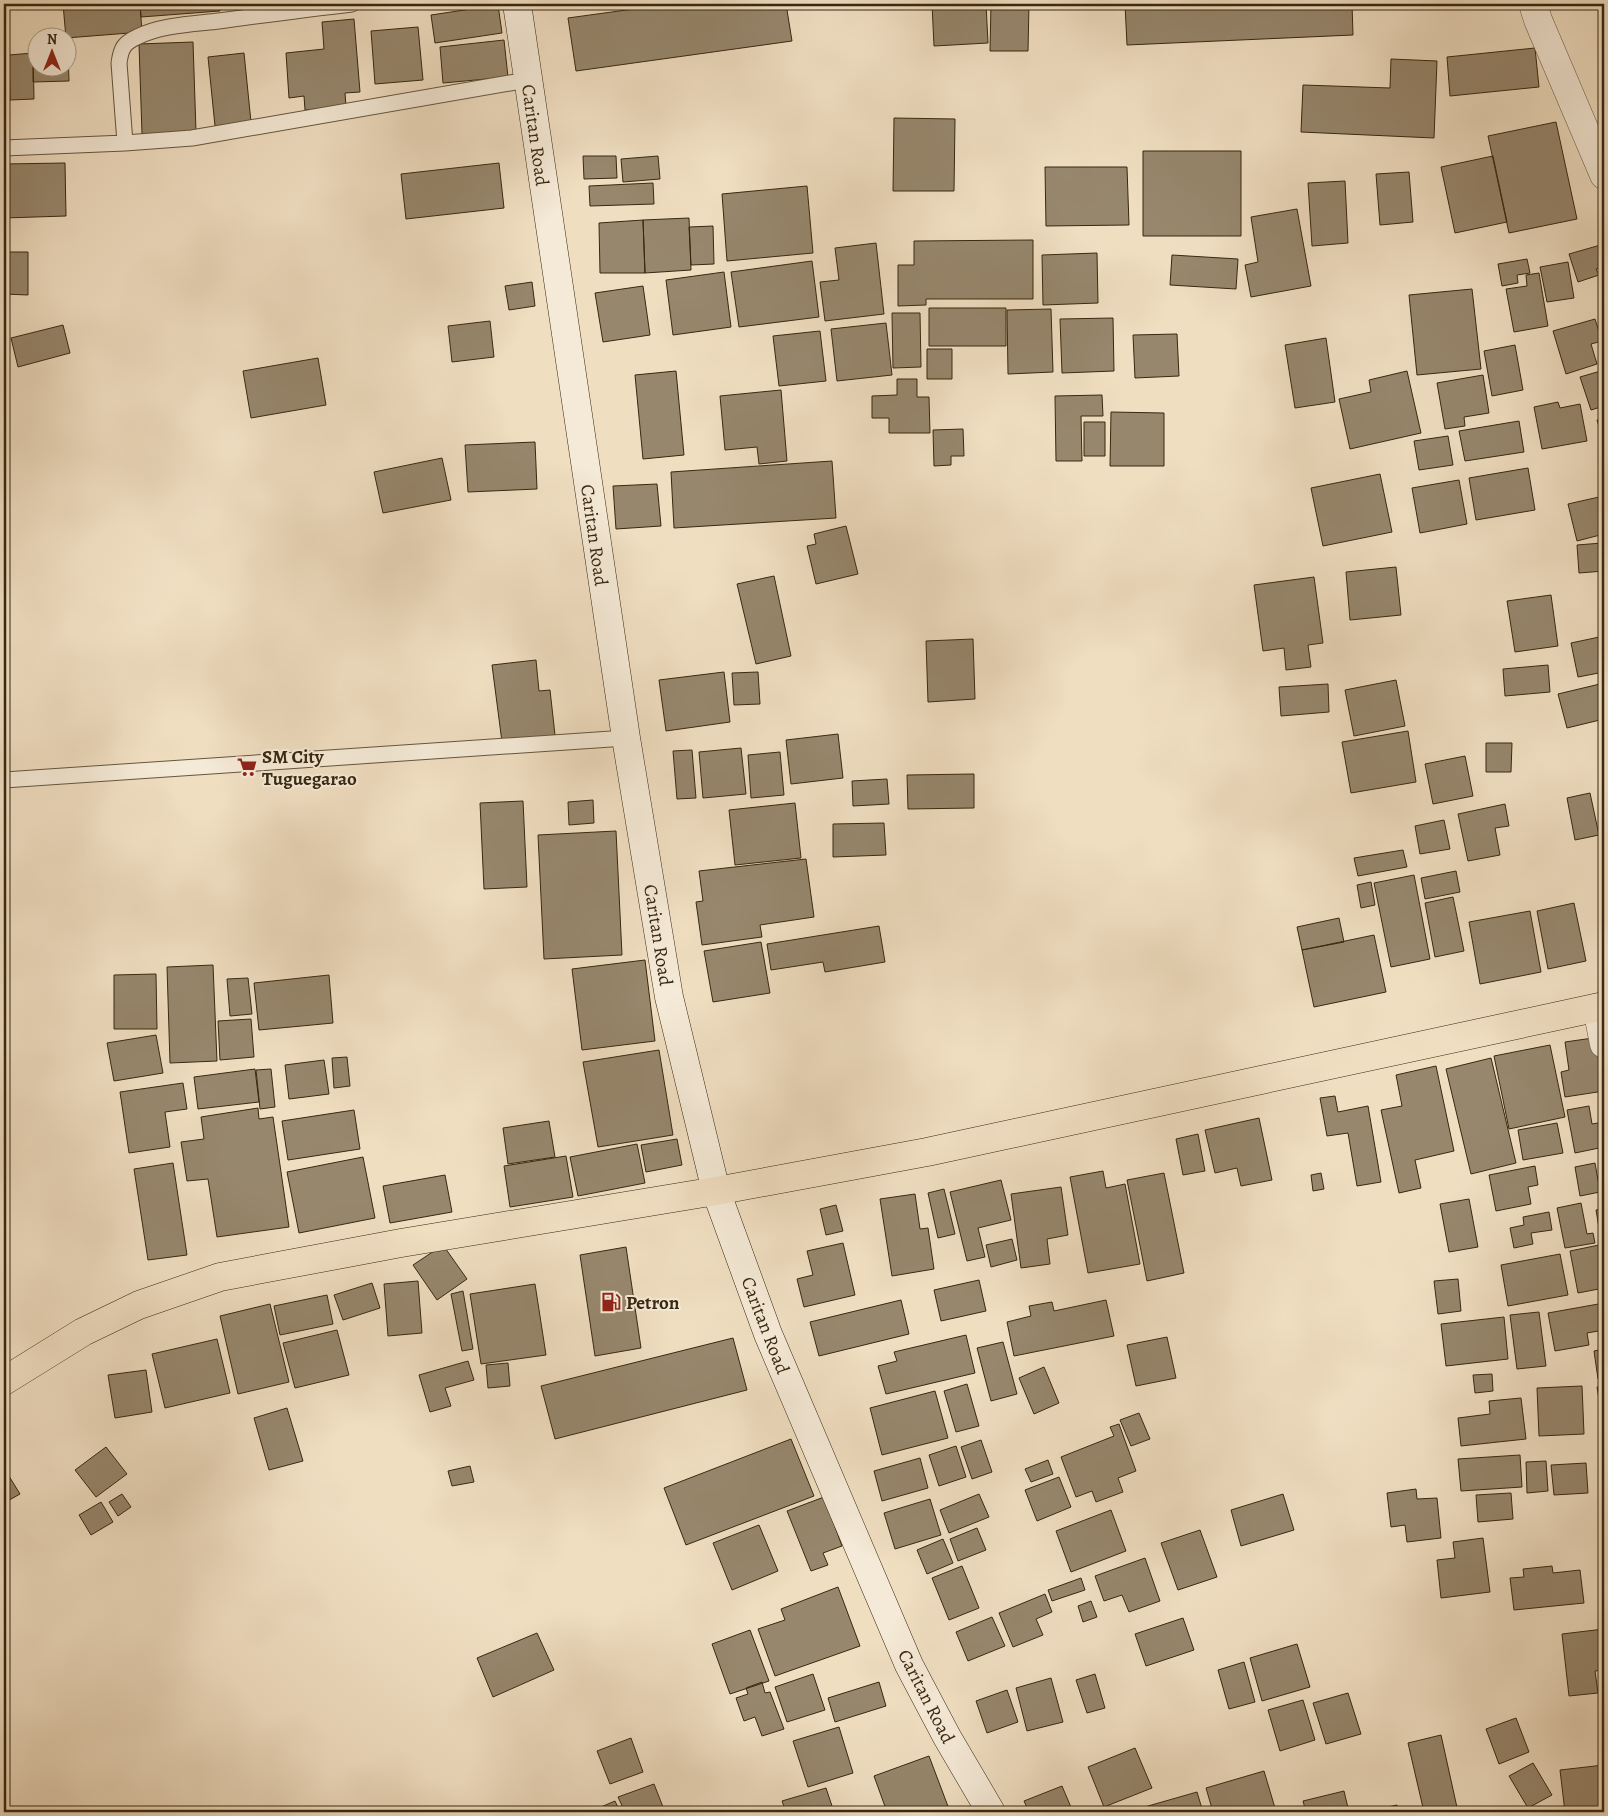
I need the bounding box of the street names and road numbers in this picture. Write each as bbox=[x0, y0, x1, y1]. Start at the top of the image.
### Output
street label: Caritan Road bbox=[515, 83, 555, 188]
street label: Caritan Road bbox=[574, 483, 614, 588]
street label: Caritan Road bbox=[637, 883, 679, 988]
street label: Caritan Road bbox=[735, 1273, 796, 1378]
street label: Caritan Road bbox=[891, 1645, 961, 1749]

